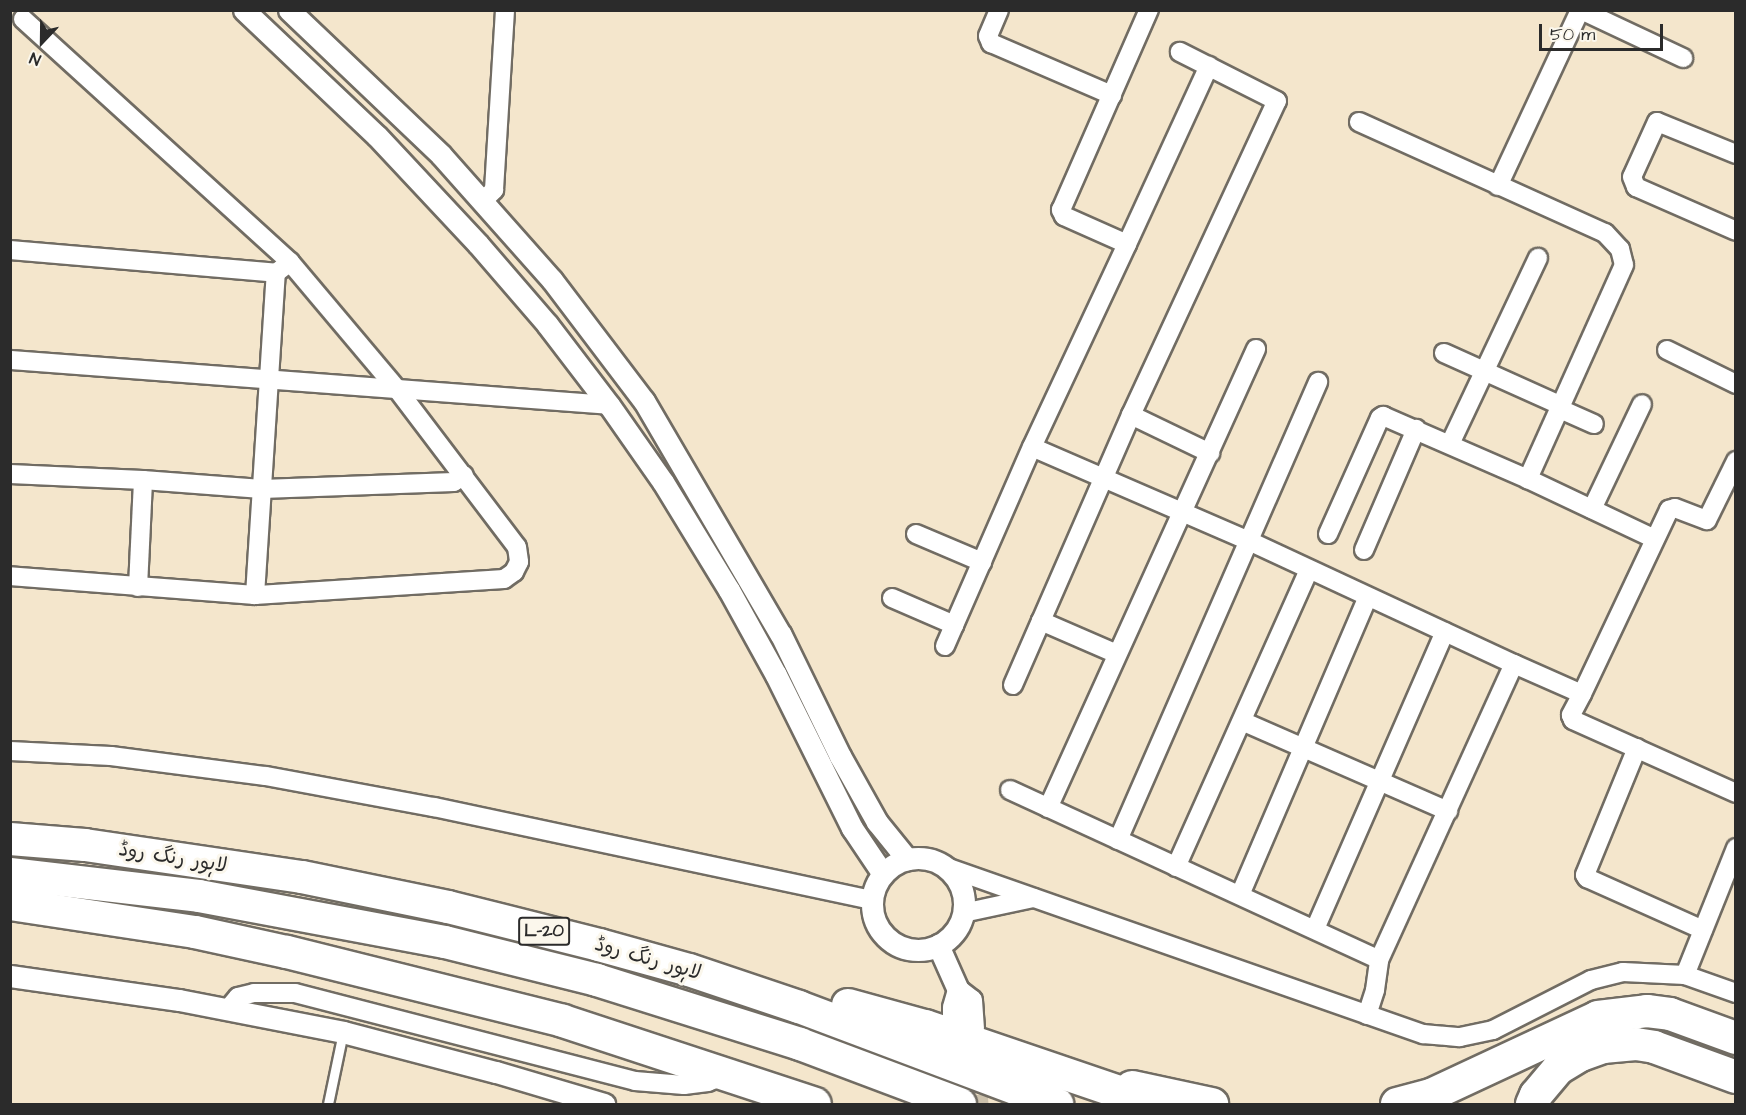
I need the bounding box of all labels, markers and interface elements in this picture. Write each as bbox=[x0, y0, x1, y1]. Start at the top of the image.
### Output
north arrow bbox=[12, 12, 72, 72]
scale bar bbox=[1542, 12, 1666, 50]
text: 50 m bbox=[1550, 22, 1595, 47]
text: N bbox=[26, 47, 44, 71]
street label: لاہور رنگ روڈ bbox=[117, 838, 229, 878]
road number: L-20 bbox=[517, 916, 571, 946]
street label: لاہور رنگ روڈ bbox=[592, 932, 704, 986]

